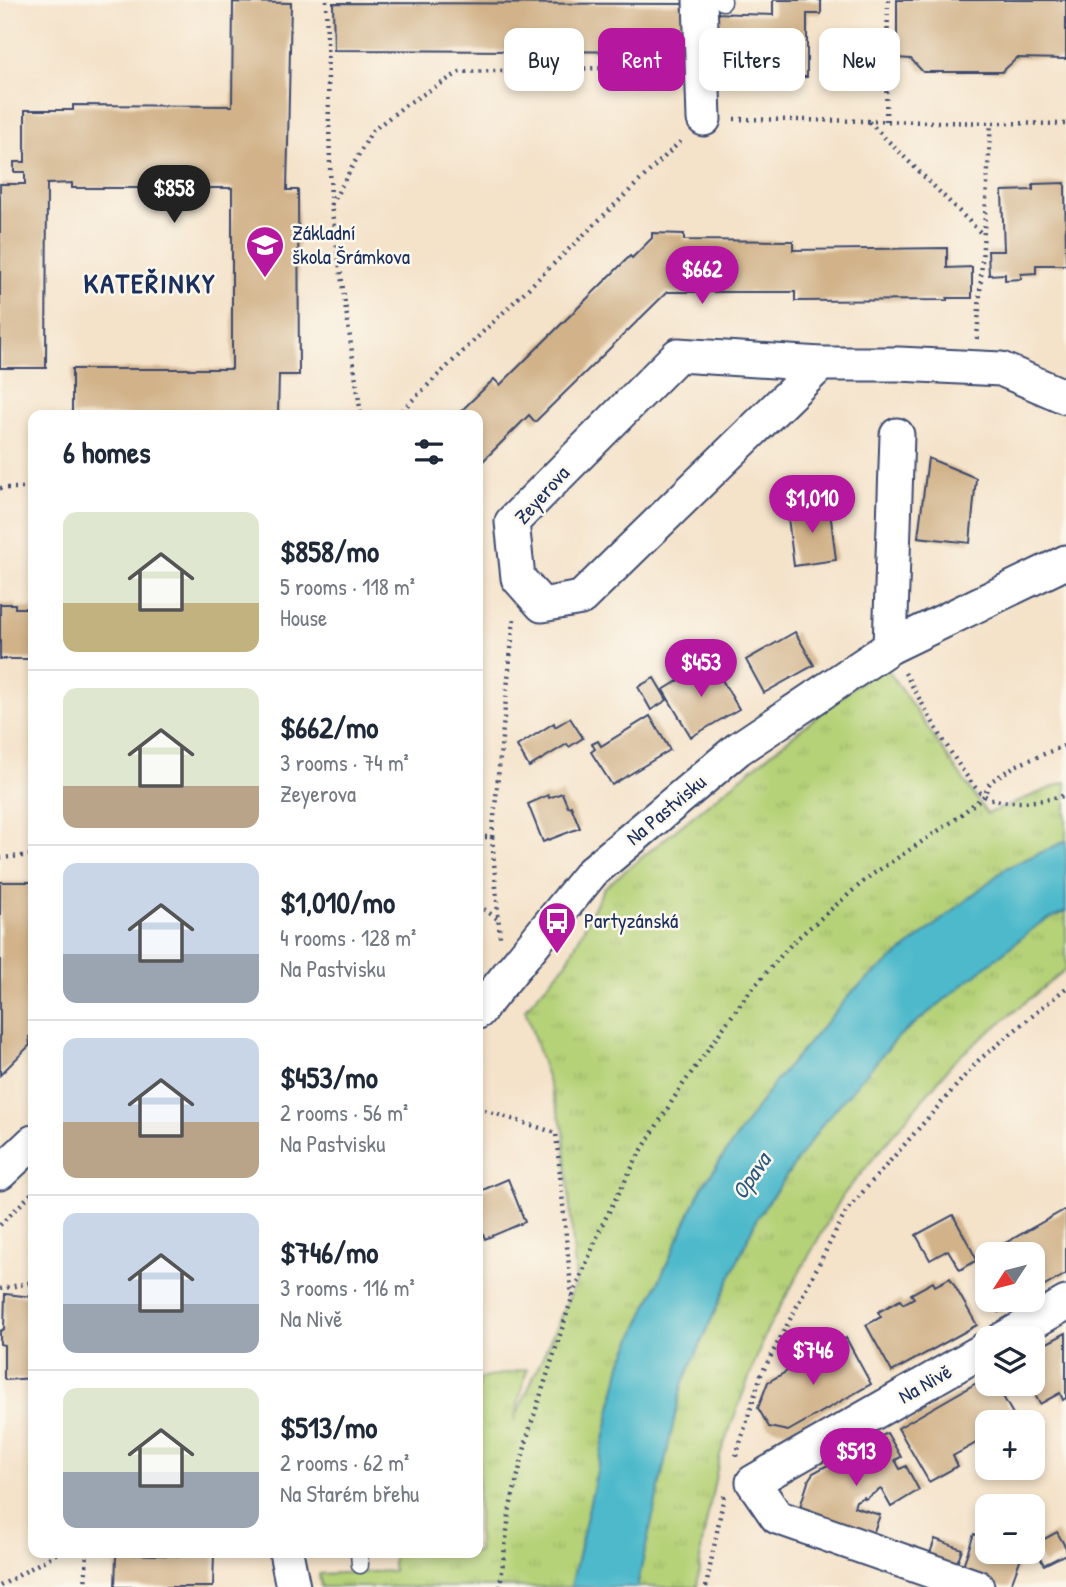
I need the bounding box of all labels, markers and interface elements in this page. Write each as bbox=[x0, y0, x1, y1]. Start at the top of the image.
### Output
chip: Buy bbox=[504, 28, 584, 91]
chip: Rent bbox=[598, 28, 685, 91]
chip: Filters bbox=[699, 28, 805, 91]
chip: New bbox=[819, 28, 900, 91]
pin: $858 bbox=[133, 166, 215, 225]
text: $858 bbox=[153, 172, 195, 203]
place label: Základní škola Šrámkova bbox=[292, 218, 410, 271]
school or university icon: Základní škola Šrámkova bbox=[244, 224, 286, 279]
pin: $662 bbox=[661, 246, 743, 306]
text: $662 bbox=[682, 253, 722, 284]
district label: KATEŘINKY bbox=[84, 264, 217, 302]
text: 6 homes bbox=[63, 432, 150, 472]
icon: filters bbox=[410, 433, 448, 471]
street label: Zeyerova bbox=[508, 459, 576, 530]
pin: $1,010 bbox=[755, 476, 869, 535]
text: $1,010 bbox=[785, 482, 839, 513]
text: $858/mo bbox=[280, 531, 379, 571]
icon: home bbox=[119, 540, 203, 624]
text: 5 rooms · 118 m² bbox=[280, 571, 415, 602]
text: House bbox=[280, 602, 327, 633]
pin: $453 bbox=[660, 640, 742, 699]
text: $453 bbox=[681, 646, 721, 677]
text: $662/mo bbox=[280, 707, 378, 747]
icon: home bbox=[119, 716, 203, 800]
text: 3 rooms · 74 m² bbox=[280, 747, 409, 778]
street label: Na Pastvisku bbox=[620, 767, 712, 852]
text: Zeyerova bbox=[280, 778, 356, 809]
text: $1,010/mo bbox=[280, 882, 395, 922]
icon: home bbox=[119, 891, 203, 975]
bus stop icon: Partyzánská bbox=[536, 900, 578, 955]
place label: Partyzánská bbox=[584, 906, 678, 935]
text: 4 rooms · 128 m² bbox=[280, 922, 416, 953]
text: Na Pastvisku bbox=[280, 953, 385, 984]
text: $453/mo bbox=[280, 1057, 378, 1097]
icon: home bbox=[119, 1066, 203, 1150]
text: 2 rooms · 56 m² bbox=[280, 1097, 408, 1128]
text: Na Pastvisku bbox=[280, 1128, 385, 1159]
water label: Opava bbox=[724, 1145, 779, 1206]
text: $746/mo bbox=[280, 1232, 378, 1272]
icon: home bbox=[119, 1241, 203, 1325]
north arrow bbox=[975, 1242, 1045, 1312]
map controls bbox=[975, 1242, 1045, 1564]
text: 3 rooms · 116 m² bbox=[280, 1272, 415, 1303]
text: Na Nivě bbox=[280, 1303, 342, 1334]
button: layers bbox=[975, 1326, 1045, 1396]
pin: $746 bbox=[772, 1328, 854, 1387]
text: $746 bbox=[793, 1334, 833, 1365]
street label: Na Nivě bbox=[893, 1357, 957, 1410]
text: $513/mo bbox=[280, 1407, 377, 1447]
button: + bbox=[975, 1410, 1045, 1480]
icon: home bbox=[119, 1416, 203, 1500]
pin: $513 bbox=[815, 1428, 897, 1488]
text: $513 bbox=[836, 1435, 876, 1466]
text: 2 rooms · 62 m² bbox=[280, 1447, 409, 1478]
text: Na Starém břehu bbox=[280, 1478, 419, 1509]
button: − bbox=[975, 1494, 1045, 1564]

